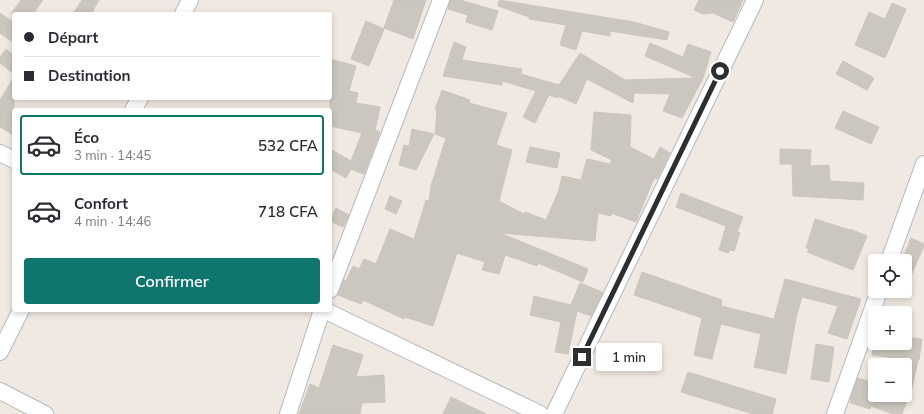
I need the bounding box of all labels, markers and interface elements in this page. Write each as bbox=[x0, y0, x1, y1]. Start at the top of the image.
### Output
text: Départ bbox=[48, 28, 98, 47]
route start bbox=[711, 62, 729, 80]
text: Destination bbox=[48, 66, 131, 85]
icon: car bbox=[26, 127, 62, 163]
text: Éco bbox=[74, 128, 99, 147]
text: 532 CFA bbox=[258, 136, 318, 155]
text: 3 min · 14:45 bbox=[74, 147, 151, 163]
icon: car bbox=[26, 193, 62, 229]
text: Confort bbox=[74, 194, 128, 213]
text: 718 CFA bbox=[258, 202, 318, 221]
text: 4 min · 14:46 bbox=[74, 213, 151, 229]
map controls bbox=[868, 254, 912, 402]
button: locate bbox=[868, 254, 912, 298]
button: Confirmer bbox=[24, 258, 320, 304]
button: + bbox=[868, 306, 912, 350]
callout: 1 min bbox=[596, 343, 662, 371]
route end bbox=[573, 348, 591, 366]
text: 1 min bbox=[612, 349, 646, 365]
button: − bbox=[868, 358, 912, 402]

